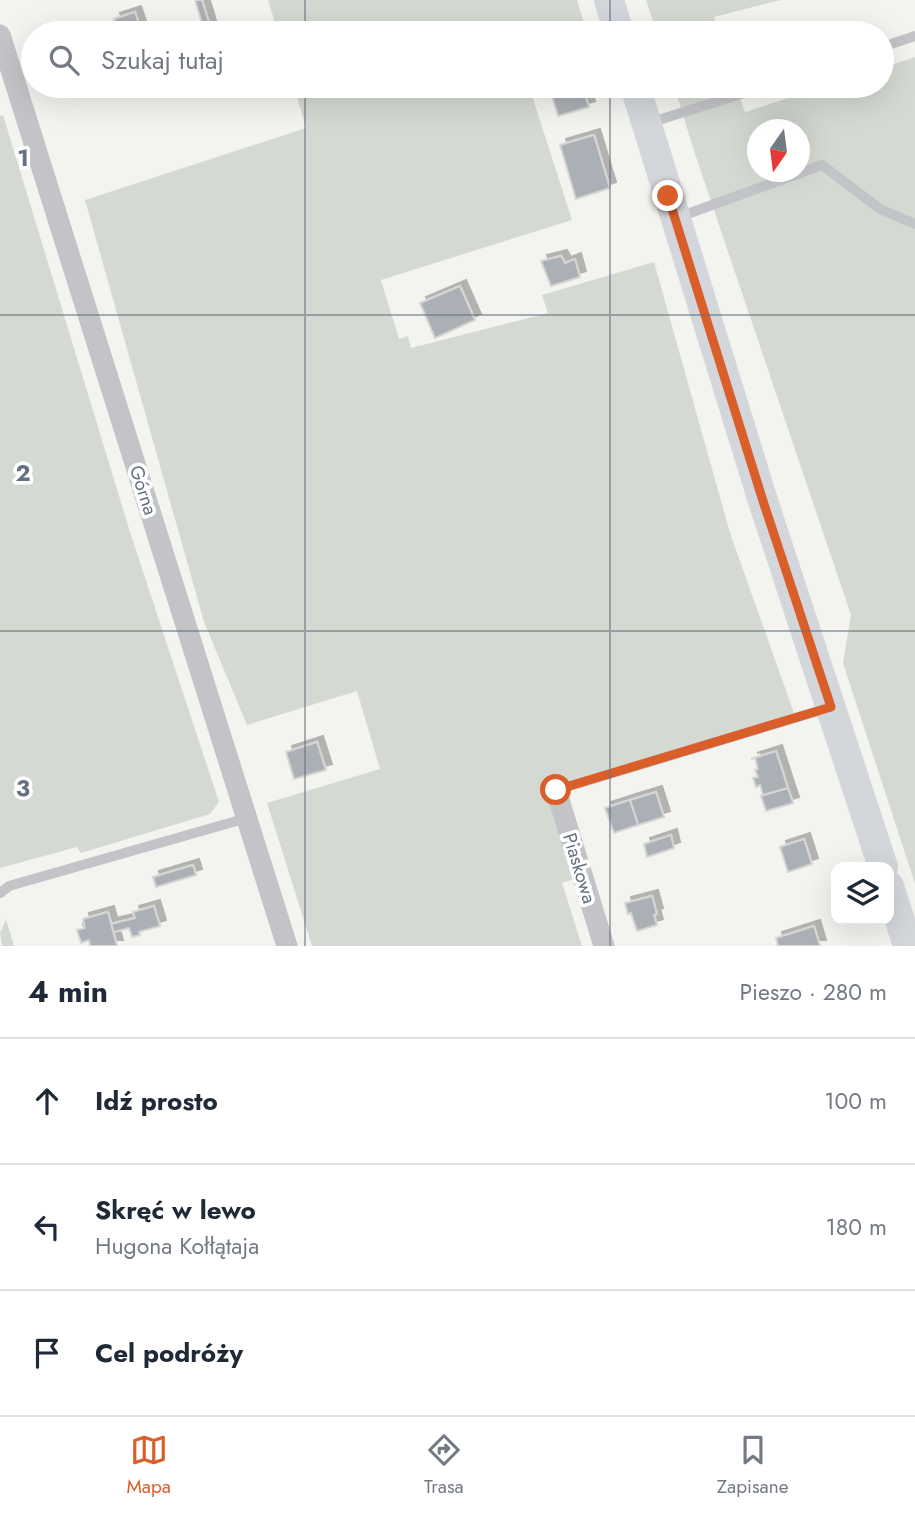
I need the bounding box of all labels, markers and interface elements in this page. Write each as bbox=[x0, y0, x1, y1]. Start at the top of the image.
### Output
search box bbox=[21, 21, 894, 98]
icon: search bbox=[45, 41, 83, 79]
text: Szukaj tutaj bbox=[101, 41, 224, 79]
north arrow bbox=[747, 119, 810, 182]
text: 1 bbox=[17, 141, 29, 175]
route end bbox=[652, 180, 683, 211]
text: 2 bbox=[15, 456, 31, 490]
street label: Górna bbox=[123, 462, 164, 518]
text: 3 bbox=[16, 771, 30, 805]
route start bbox=[540, 774, 571, 805]
street label: Piaskowa bbox=[556, 830, 603, 907]
map controls bbox=[831, 862, 894, 925]
button: layers bbox=[831, 862, 894, 925]
text: 4 min bbox=[28, 970, 108, 1013]
text: Pieszo · 280 m bbox=[740, 975, 887, 1009]
icon: ahead bbox=[28, 1082, 66, 1120]
text: Idź prosto bbox=[95, 1082, 218, 1120]
text: 100 m bbox=[824, 1084, 887, 1118]
text: Skręć w lewo bbox=[95, 1191, 256, 1229]
icon: left bbox=[28, 1208, 66, 1246]
text: 180 m bbox=[825, 1210, 887, 1244]
text: Hugona Kołłątaja bbox=[95, 1229, 259, 1263]
icon: arrive bbox=[28, 1334, 66, 1372]
text: Cel podróży bbox=[95, 1334, 243, 1372]
tab: Mapa bbox=[126, 1431, 171, 1500]
tab: Trasa bbox=[424, 1431, 464, 1500]
tab: Zapisane bbox=[717, 1431, 788, 1500]

